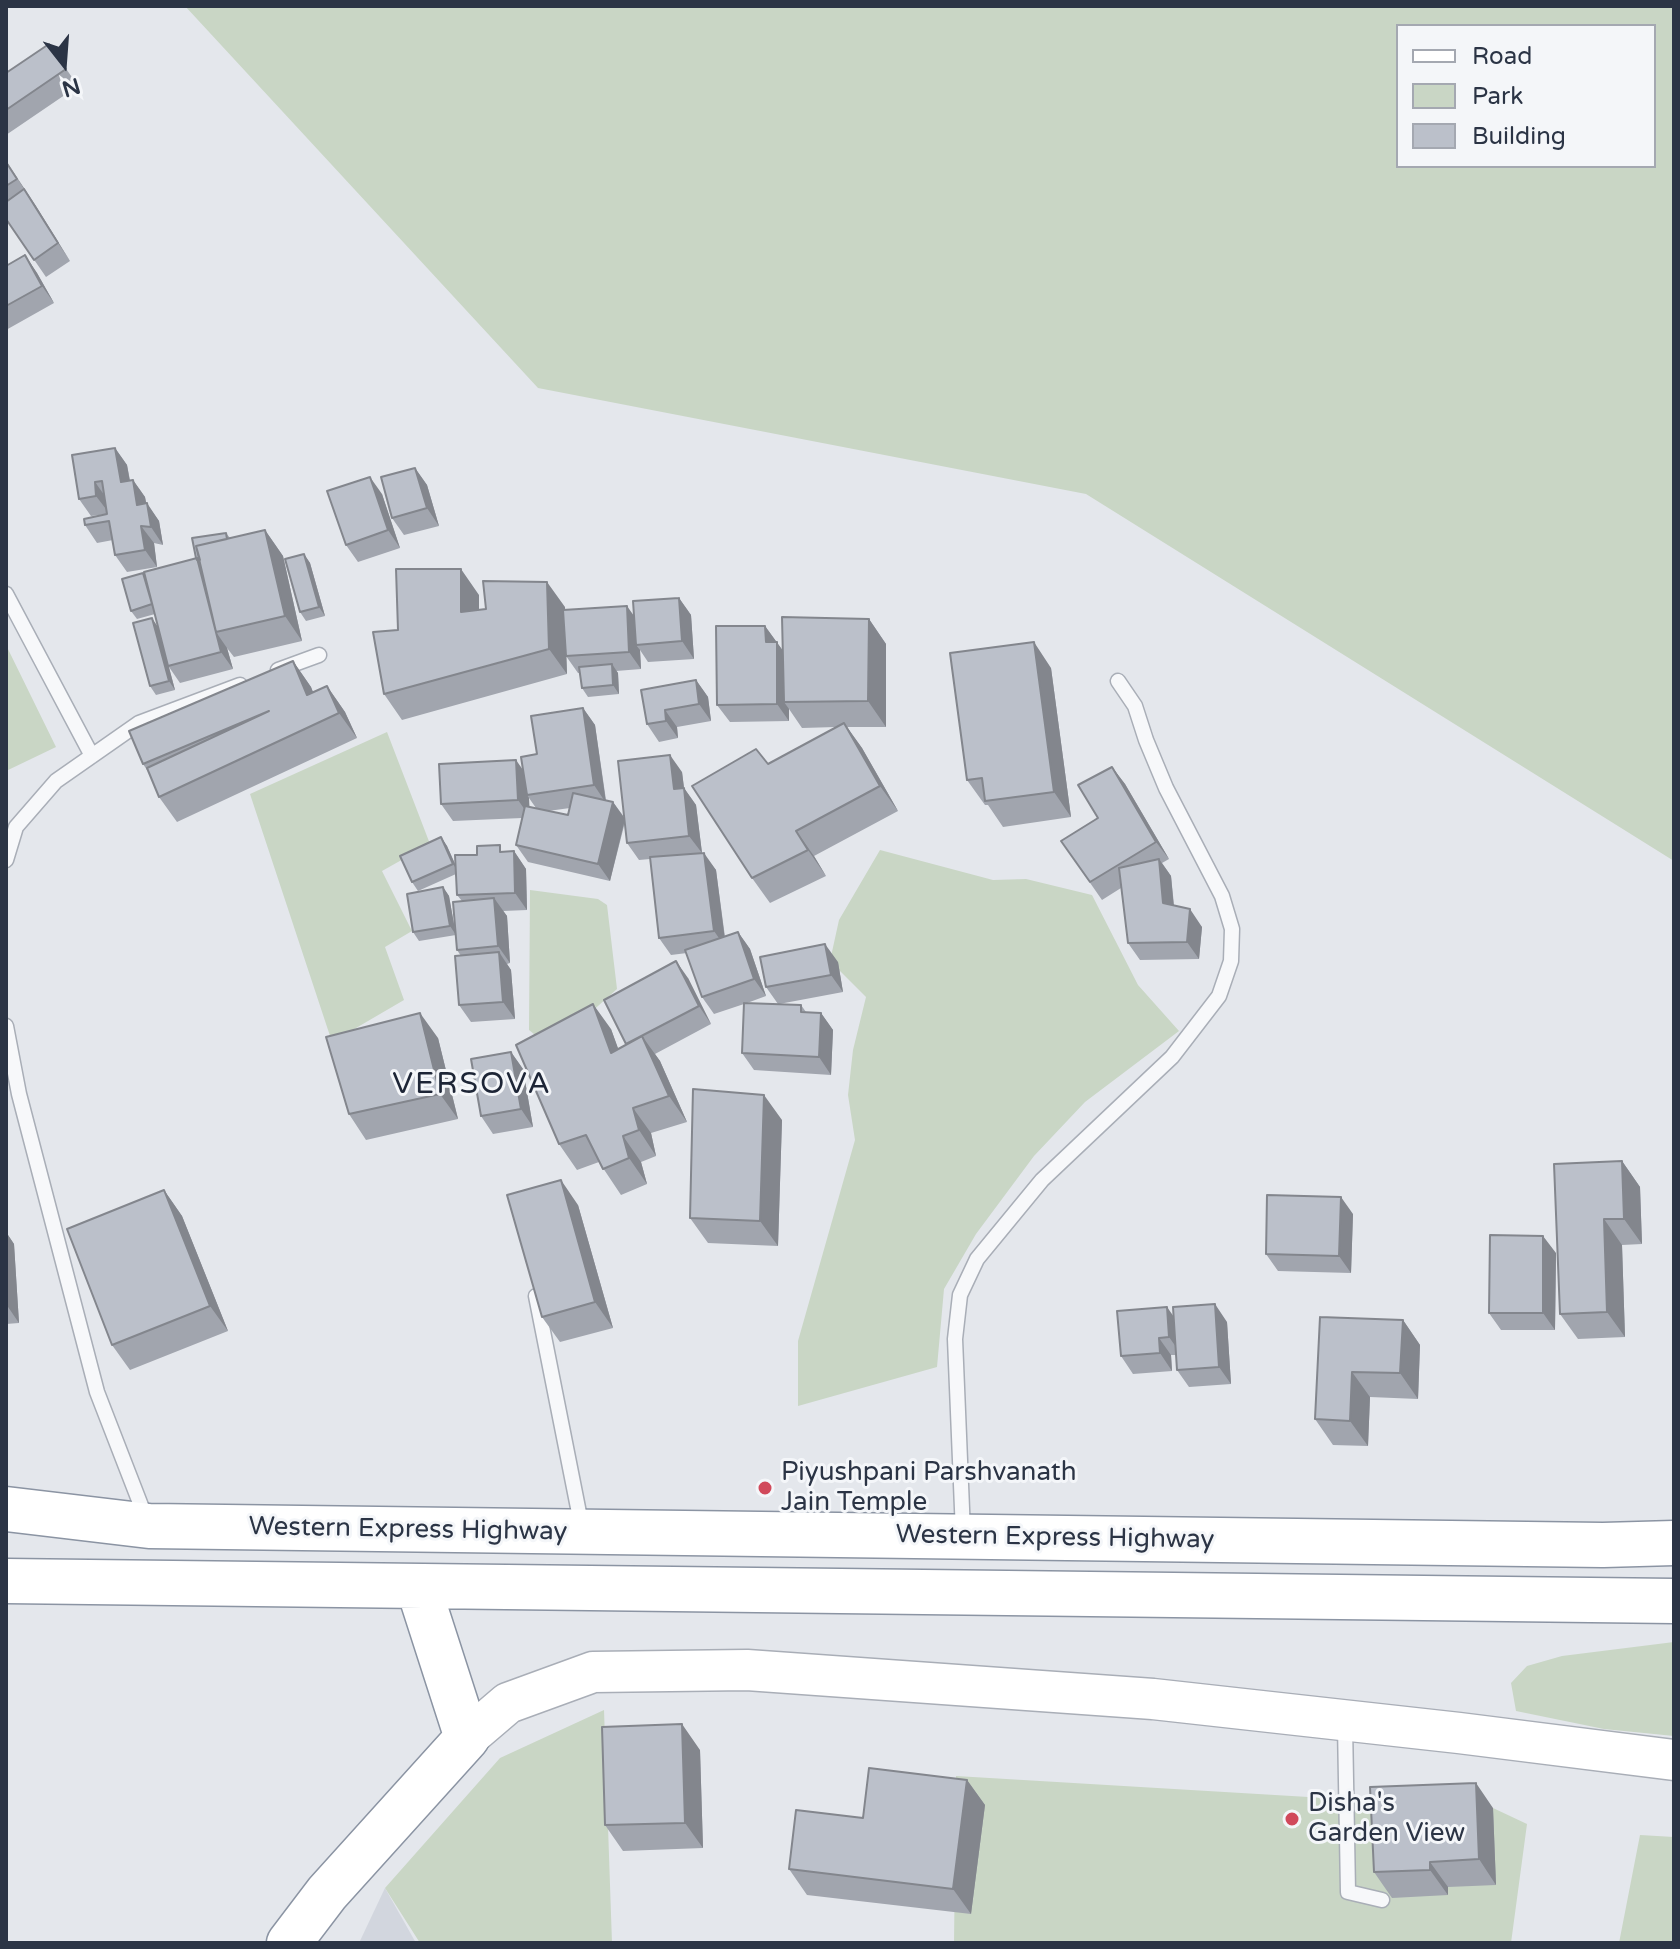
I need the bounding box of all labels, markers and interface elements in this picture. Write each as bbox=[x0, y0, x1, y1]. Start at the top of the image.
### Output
north arrow bbox=[24, 24, 104, 104]
legend bbox=[1396, 24, 1656, 168]
text: Road bbox=[1472, 42, 1532, 71]
text: N bbox=[59, 72, 83, 102]
text: Park bbox=[1472, 82, 1523, 111]
text: Building bbox=[1472, 122, 1566, 151]
district label: VERSOVA bbox=[392, 1067, 552, 1103]
place label: Piyushpani Parshvanath Jain Temple bbox=[781, 1457, 1077, 1518]
marker: Piyushpani Parshvanath Jain Temple bbox=[756, 1479, 774, 1497]
street label: Western Express Highway bbox=[248, 1512, 568, 1548]
street label: Western Express Highway bbox=[895, 1520, 1215, 1556]
place label: Disha's Garden View bbox=[1308, 1788, 1465, 1850]
marker: Disha's Garden View bbox=[1283, 1810, 1301, 1828]

